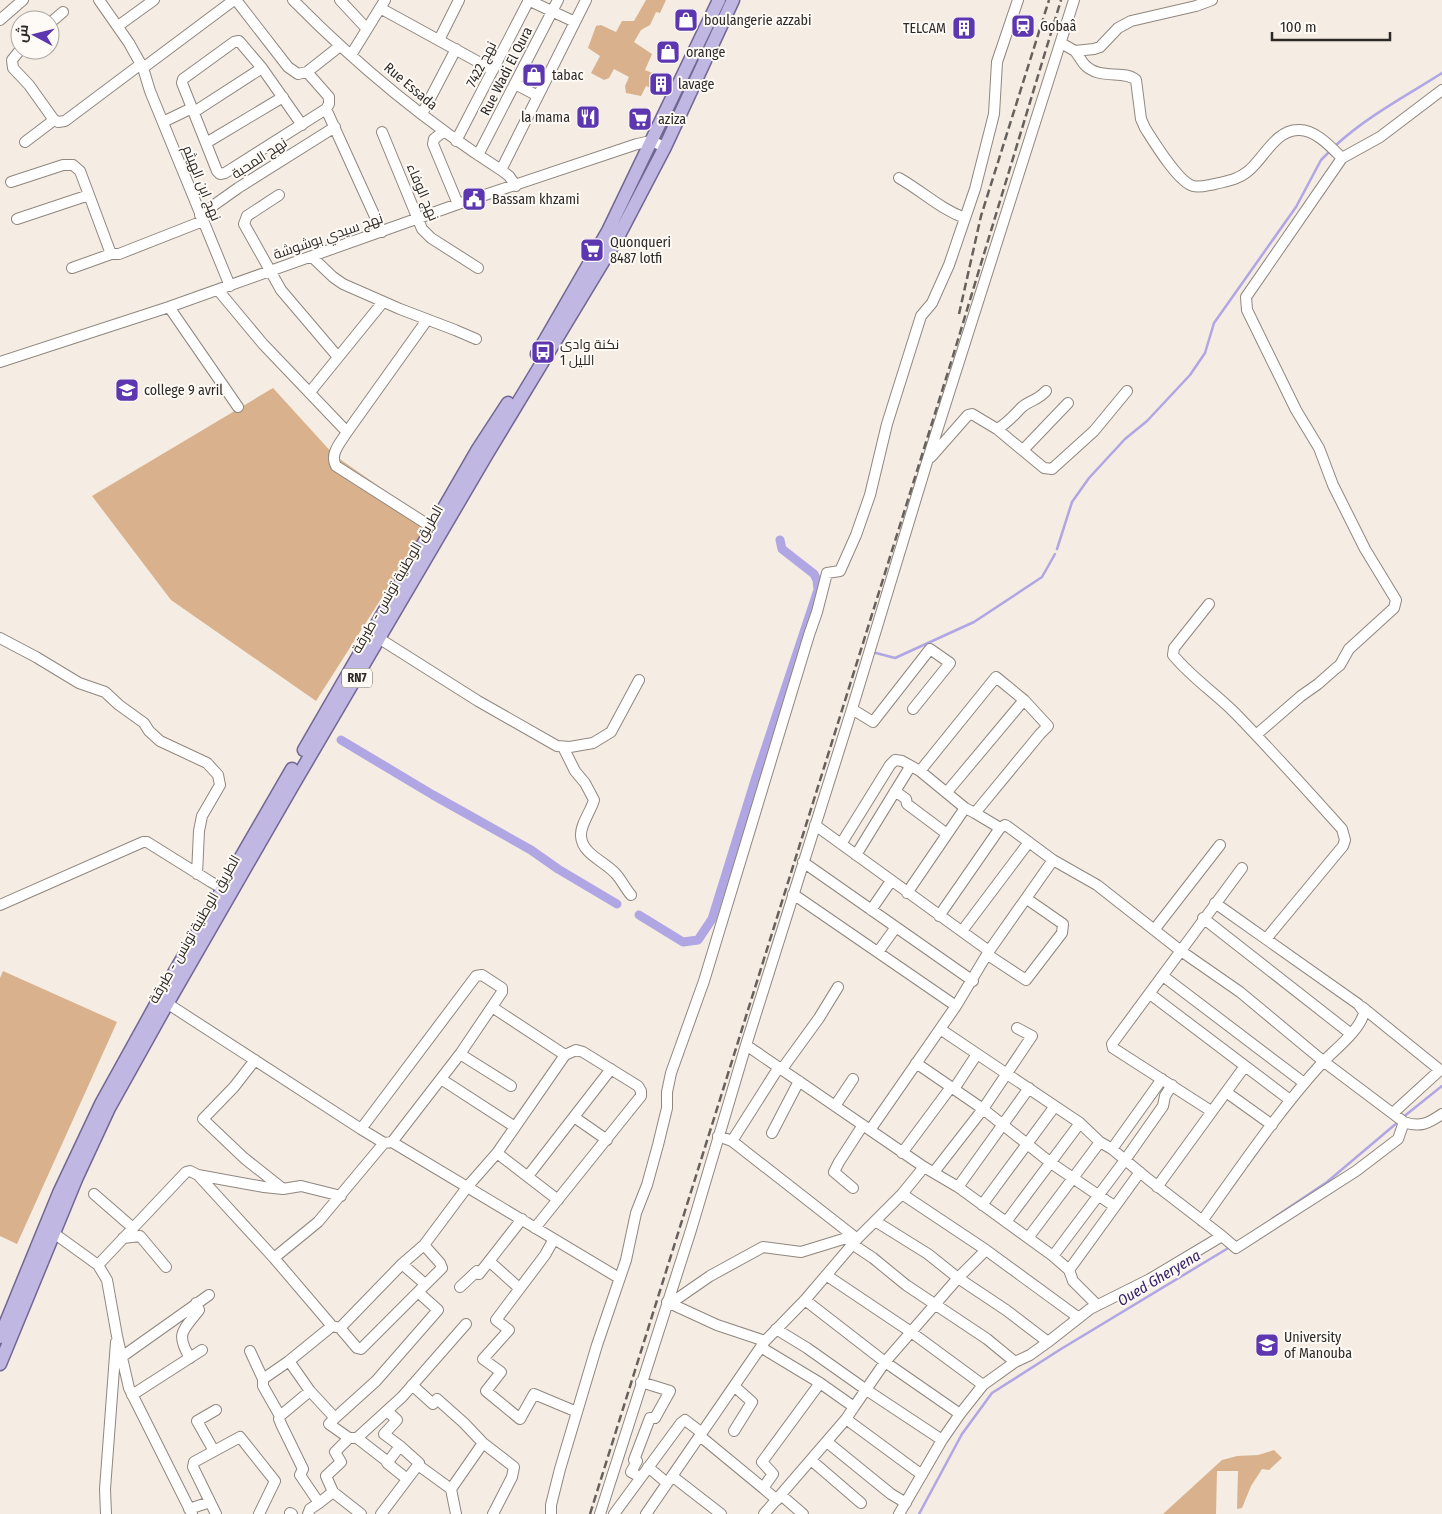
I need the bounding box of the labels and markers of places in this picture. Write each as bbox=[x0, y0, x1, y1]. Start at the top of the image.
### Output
shop icon: boulangerie azzabi bbox=[673, 7, 699, 33]
place label: boulangerie azzabi bbox=[704, 12, 811, 29]
station icon: Gobaâ bbox=[1010, 13, 1036, 39]
building icon: TELCAM bbox=[951, 15, 977, 41]
place label: Gobaâ bbox=[1040, 18, 1076, 35]
place label: TELCAM bbox=[903, 20, 946, 37]
shop icon: orange bbox=[655, 39, 681, 65]
place label: orange bbox=[686, 44, 725, 61]
shop icon: tabac bbox=[521, 62, 547, 88]
place label: tabac bbox=[552, 67, 584, 84]
building icon: lavage bbox=[648, 71, 674, 97]
place label: lavage bbox=[678, 76, 714, 93]
restaurant icon: la mama bbox=[575, 104, 601, 130]
supermarket icon: aziza bbox=[627, 106, 653, 132]
place label: la mama bbox=[521, 109, 570, 126]
place label: aziza bbox=[658, 111, 686, 128]
public building icon: Bassam khzami bbox=[461, 186, 487, 212]
place label: Bassam khzami bbox=[492, 191, 579, 208]
place label: Quonqueri 8487 lotfi bbox=[610, 234, 671, 267]
supermarket icon: Quonqueri 8487 lotfi bbox=[579, 237, 605, 263]
place label: نكنة وادى الليل 1 bbox=[560, 336, 619, 369]
bus stop icon: نكنة وادى الليل 1 bbox=[530, 339, 556, 365]
school or university icon: college 9 avril bbox=[114, 377, 140, 403]
place label: college 9 avril bbox=[144, 382, 223, 399]
place label: University of Manouba bbox=[1284, 1329, 1352, 1362]
school or university icon: University of Manouba bbox=[1254, 1332, 1280, 1358]

